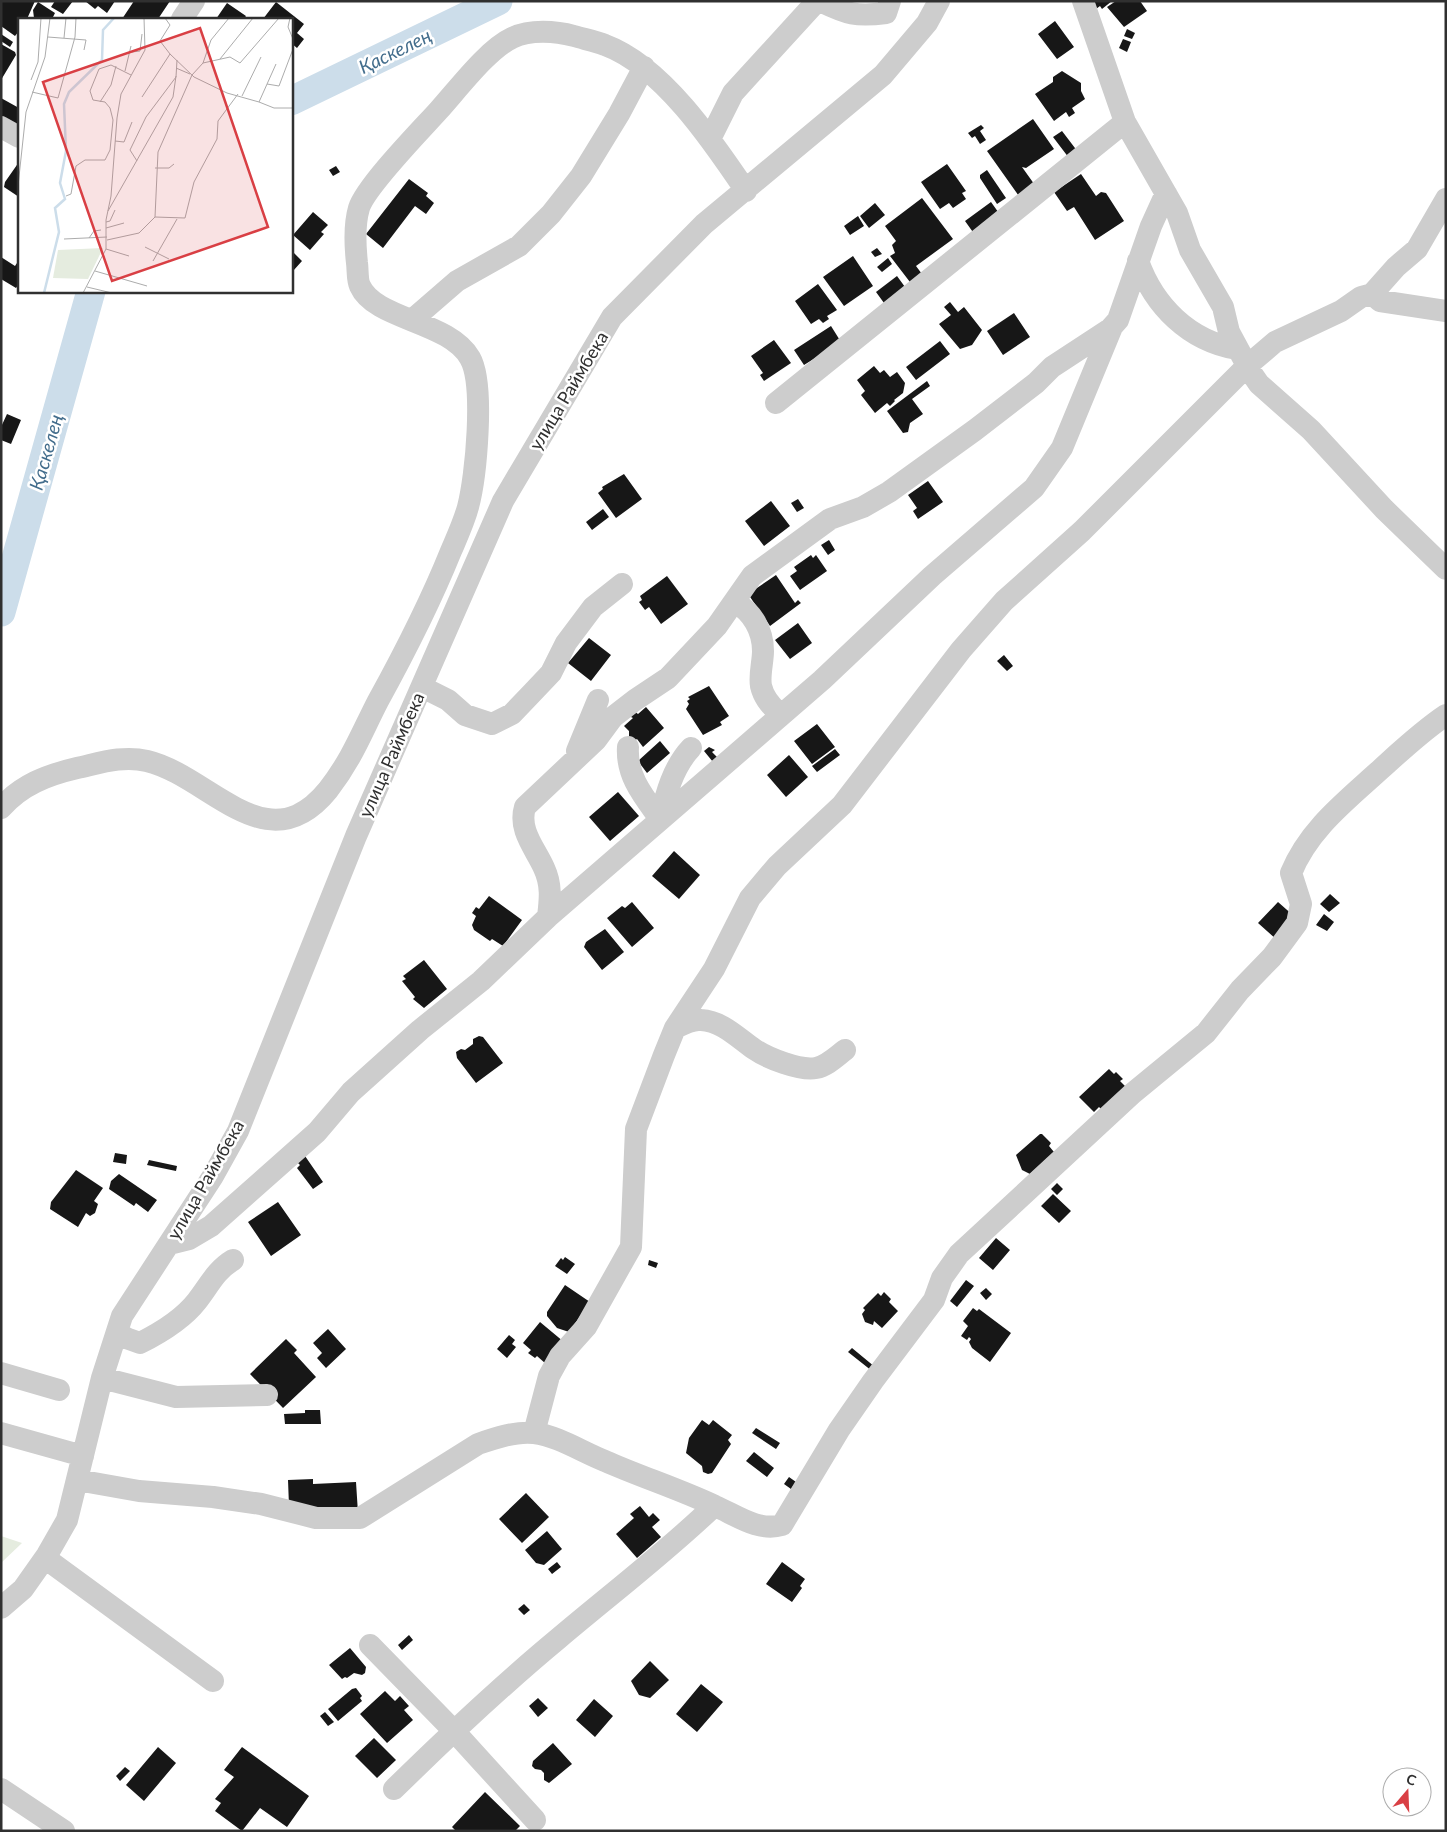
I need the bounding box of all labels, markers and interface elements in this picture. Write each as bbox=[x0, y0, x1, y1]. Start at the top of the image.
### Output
inset map bbox=[18, 18, 292, 292]
water label: Қаскелең bbox=[355, 23, 435, 78]
street label: улица Раймбека bbox=[524, 327, 612, 454]
water label: Қаскелең bbox=[24, 411, 67, 493]
street label: улица Раймбека bbox=[354, 689, 429, 821]
street label: улица Раймбека bbox=[162, 1116, 248, 1243]
north arrow bbox=[1382, 1767, 1432, 1817]
text: С bbox=[1404, 1770, 1419, 1789]

